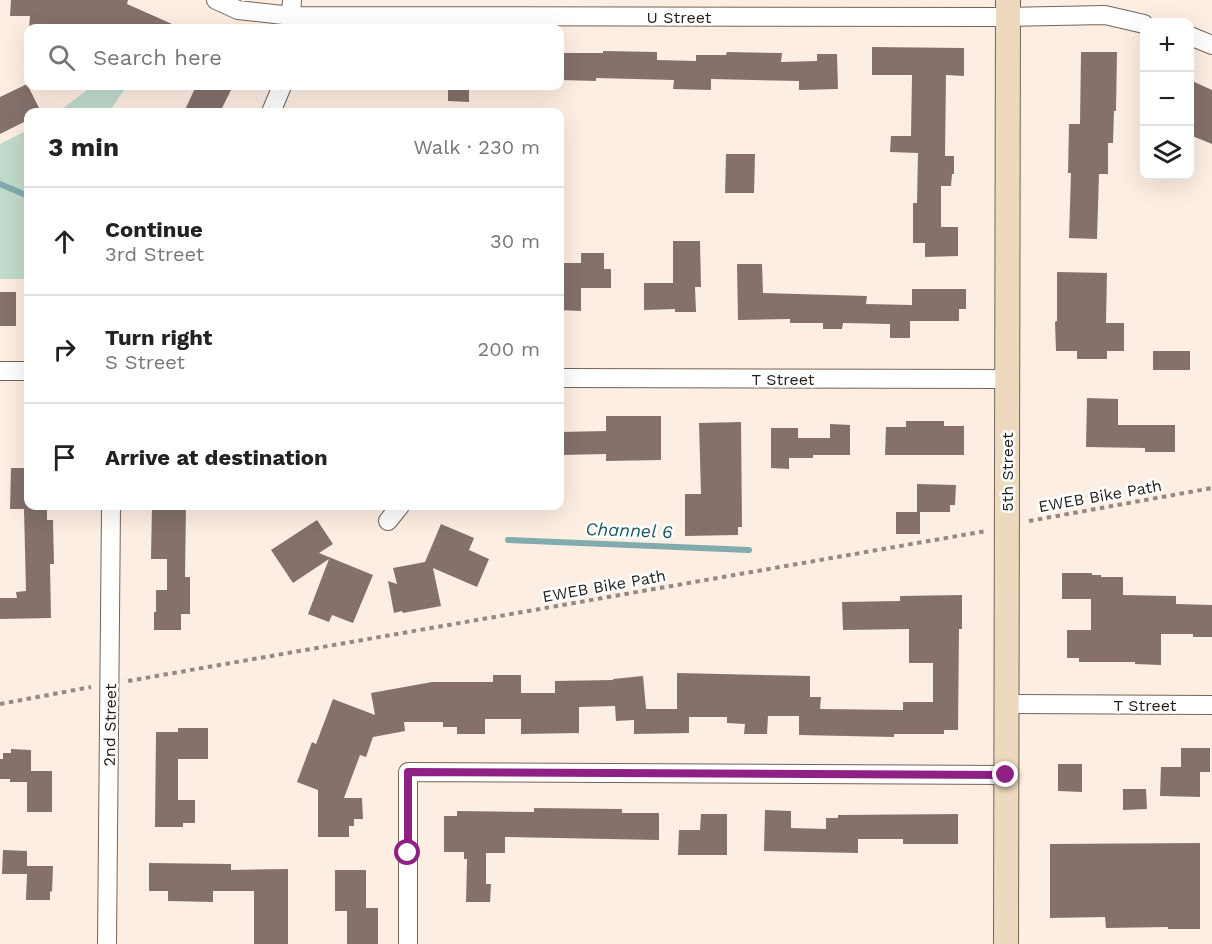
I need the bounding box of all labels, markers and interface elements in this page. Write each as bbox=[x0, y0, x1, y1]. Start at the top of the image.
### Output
street label: U Street bbox=[647, 8, 712, 27]
map controls bbox=[1140, 18, 1194, 180]
button: + bbox=[1140, 18, 1194, 72]
search box bbox=[24, 24, 564, 90]
icon: search bbox=[45, 41, 78, 74]
text: Search here bbox=[93, 45, 222, 70]
button: − bbox=[1140, 72, 1194, 126]
button: layers bbox=[1140, 126, 1194, 180]
text: 3 min bbox=[48, 132, 119, 162]
text: Walk · 230 m bbox=[413, 135, 540, 159]
text: Continue bbox=[105, 217, 203, 242]
icon: ahead bbox=[48, 225, 81, 258]
text: 30 m bbox=[490, 229, 540, 253]
text: 3rd Street bbox=[105, 242, 204, 266]
text: Turn right bbox=[105, 325, 212, 350]
icon: right bbox=[48, 333, 81, 366]
text: 200 m bbox=[478, 337, 540, 361]
text: S Street bbox=[105, 350, 185, 374]
street label: T Street bbox=[752, 370, 815, 389]
street label: 5th Street bbox=[998, 432, 1017, 512]
icon: arrive bbox=[48, 441, 81, 474]
text: Arrive at destination bbox=[105, 445, 328, 470]
street label: EWEB Bike Path bbox=[1037, 476, 1163, 516]
water label: Channel 6 bbox=[585, 518, 673, 542]
street label: EWEB Bike Path bbox=[541, 566, 667, 606]
street label: 2nd Street bbox=[100, 683, 120, 767]
street label: T Street bbox=[1114, 696, 1177, 715]
route end bbox=[992, 761, 1018, 787]
route start bbox=[394, 839, 420, 865]

